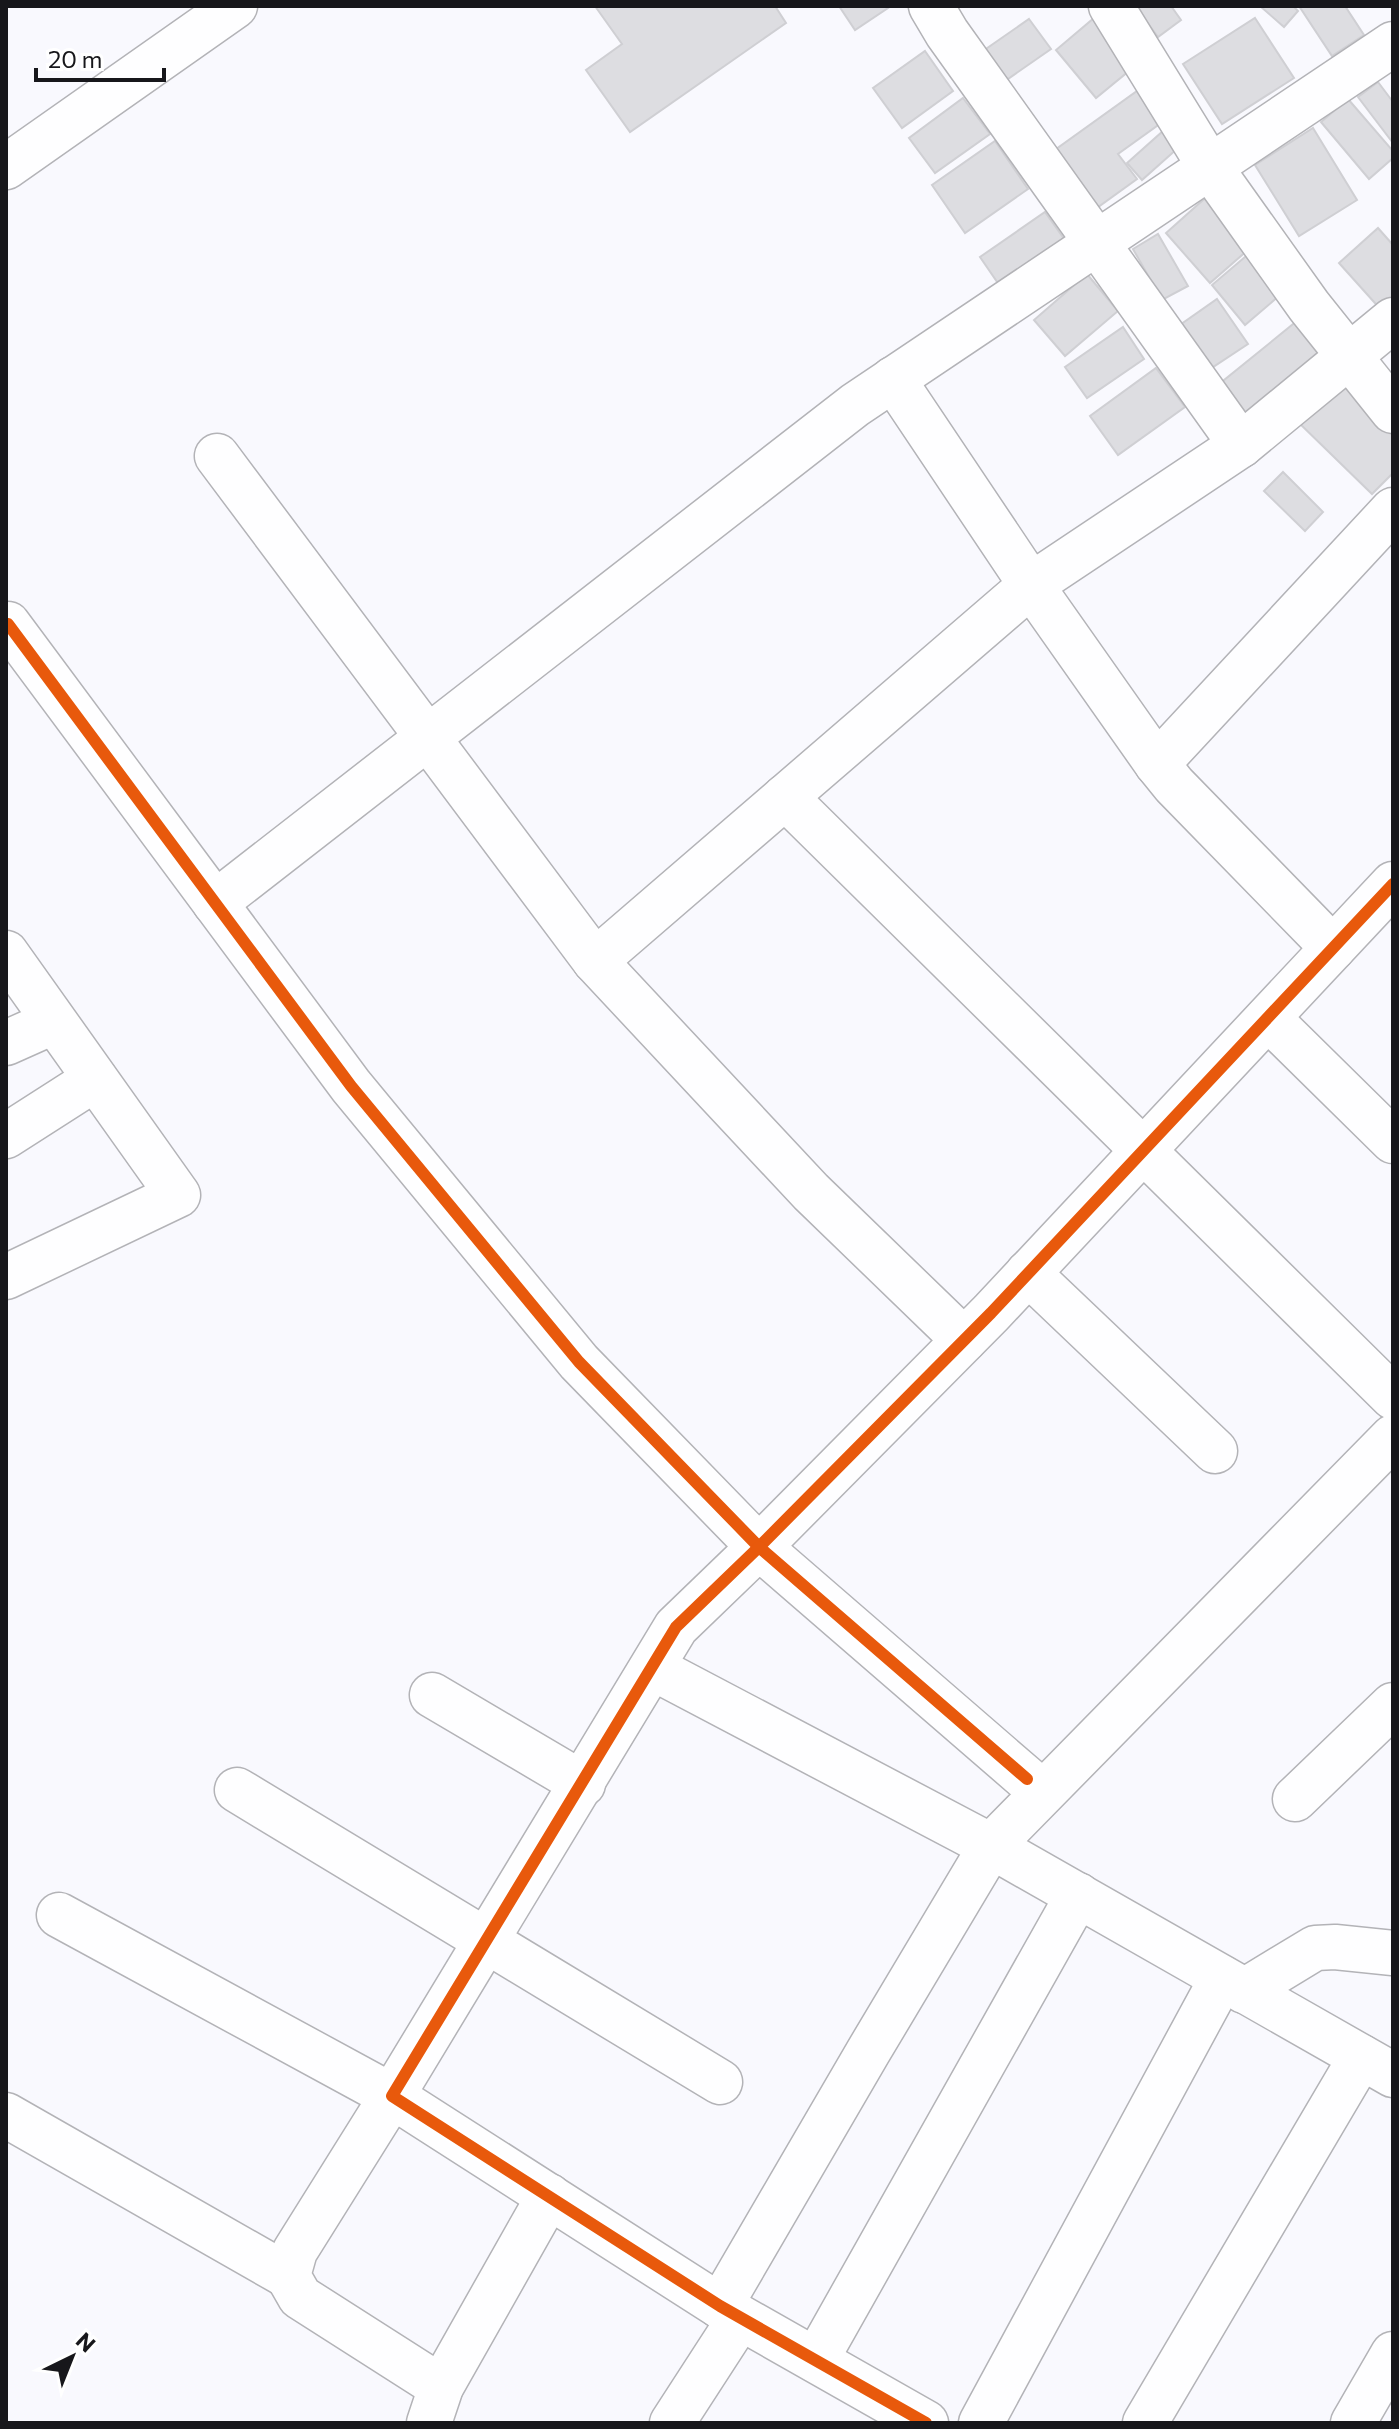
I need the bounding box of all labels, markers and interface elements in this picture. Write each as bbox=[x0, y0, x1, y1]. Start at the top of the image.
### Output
scale bar bbox=[36, 32, 164, 82]
text: 20 m bbox=[48, 44, 102, 73]
north arrow bbox=[32, 2317, 112, 2397]
text: N bbox=[71, 2327, 101, 2358]

